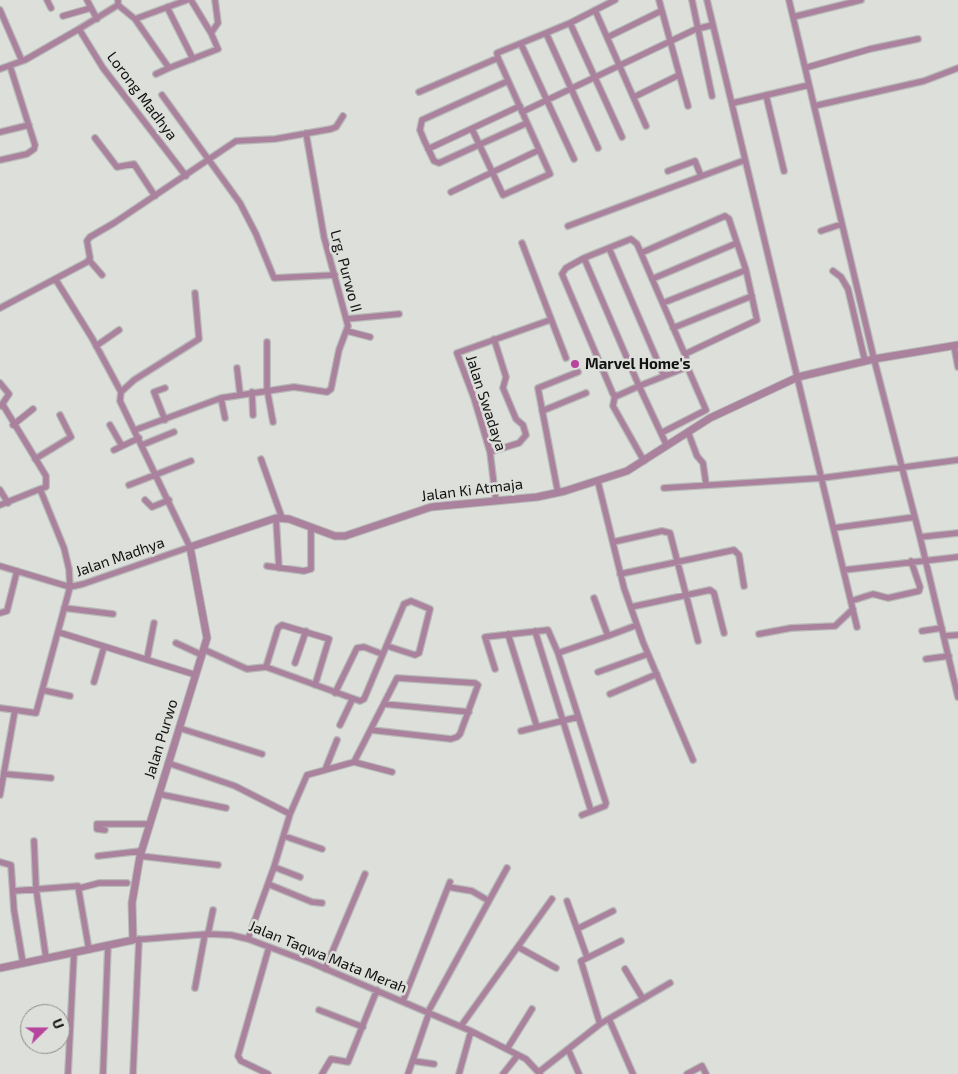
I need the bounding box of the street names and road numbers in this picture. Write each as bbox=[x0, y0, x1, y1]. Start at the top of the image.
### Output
street label: Lorong Madhya bbox=[103, 48, 181, 144]
street label: Lrg. Purwo II bbox=[326, 228, 366, 314]
street label: Jalan Swadaya bbox=[462, 353, 510, 453]
street label: Jalan Ki Atmaja bbox=[420, 475, 524, 505]
street label: Jalan Madhya bbox=[73, 533, 167, 581]
street label: Jalan Purwo bbox=[140, 697, 182, 781]
street label: Jalan Taqwa Mata Merah bbox=[246, 917, 410, 997]

